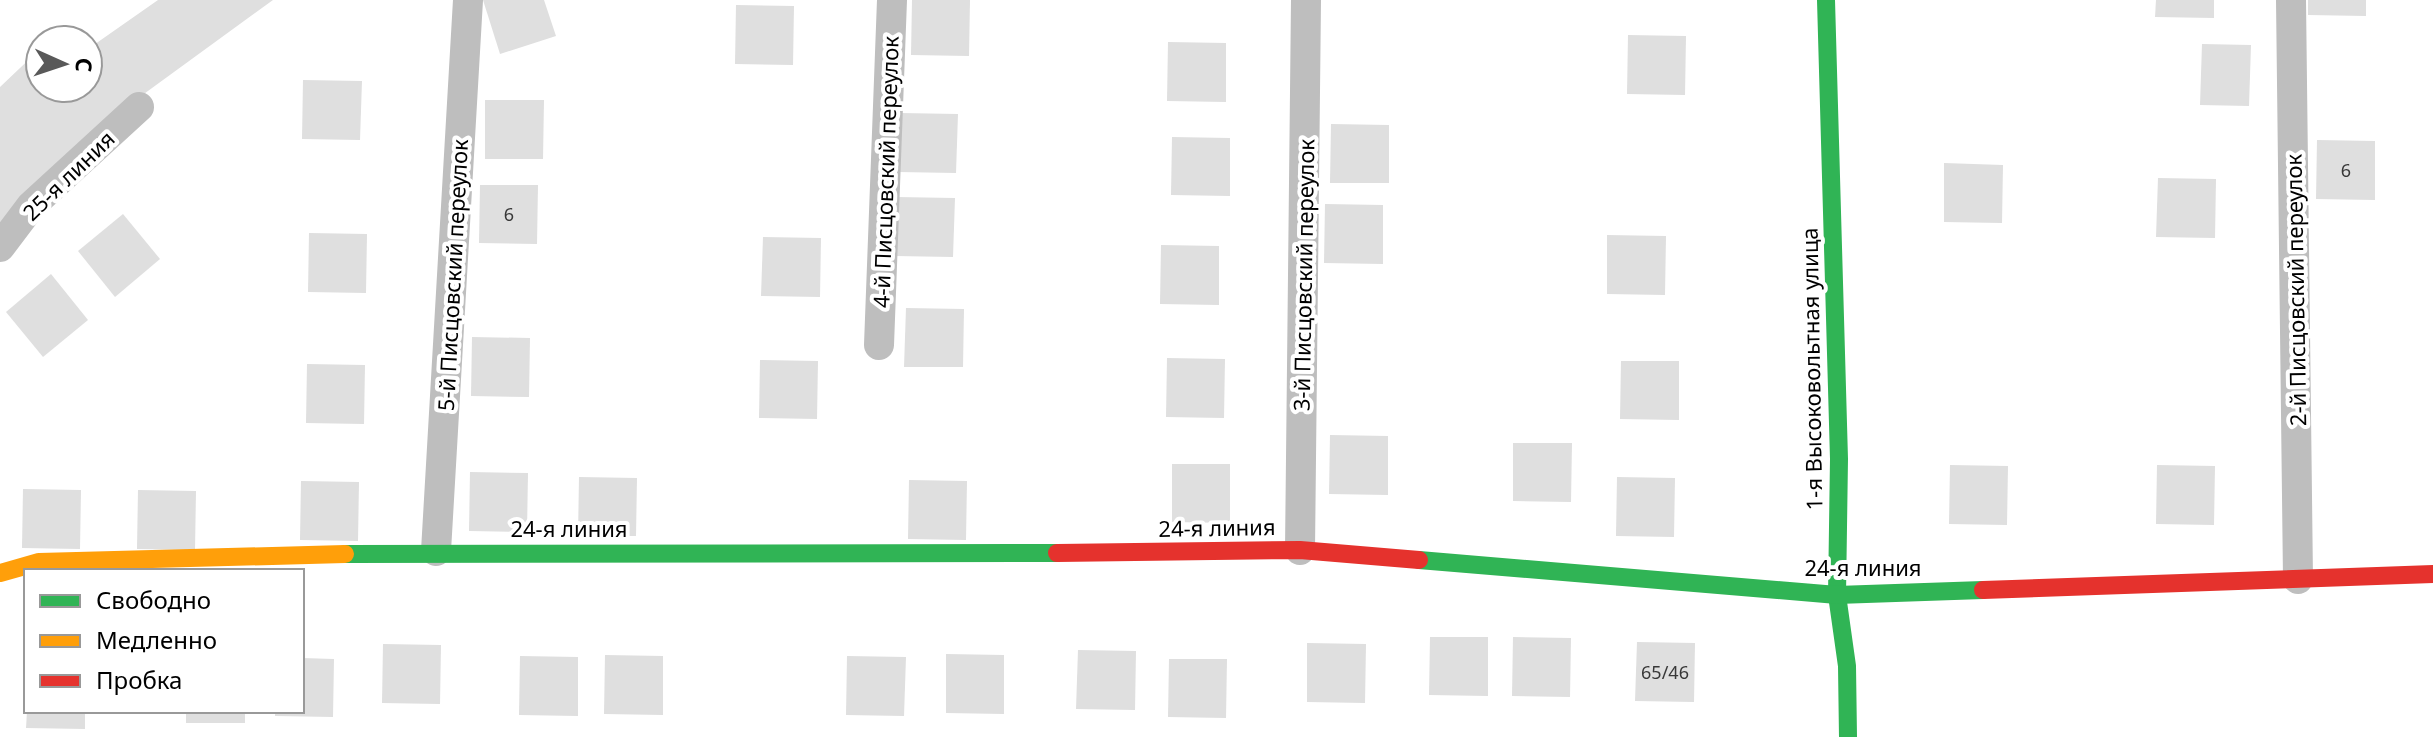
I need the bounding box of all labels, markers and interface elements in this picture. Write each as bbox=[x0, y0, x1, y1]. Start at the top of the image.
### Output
north arrow bbox=[24, 24, 104, 104]
street label: 4-й Писцовский переулок bbox=[865, 35, 905, 309]
text: С bbox=[70, 57, 100, 73]
street label: 25-я линия bbox=[15, 124, 121, 226]
street label: 5-й Писцовский переулок bbox=[430, 138, 474, 412]
street label: 3-й Писцовский переулок bbox=[1286, 138, 1320, 411]
street label: 2-й Писцовский переулок bbox=[2278, 153, 2312, 426]
house number: 6 bbox=[2341, 158, 2351, 182]
house number: 6 bbox=[504, 202, 514, 226]
street label: 1-я Высоковольтная улица bbox=[1794, 227, 1828, 511]
street label: 24-я линия bbox=[1158, 511, 1276, 543]
street label: 24-я линия bbox=[510, 513, 628, 543]
street label: 24-я линия bbox=[1804, 552, 1922, 582]
legend bbox=[24, 569, 304, 713]
text: Свободно bbox=[96, 583, 211, 616]
text: Медленно bbox=[96, 623, 217, 656]
house number: 65/46 bbox=[1641, 660, 1689, 684]
text: Пробка bbox=[96, 663, 182, 696]

